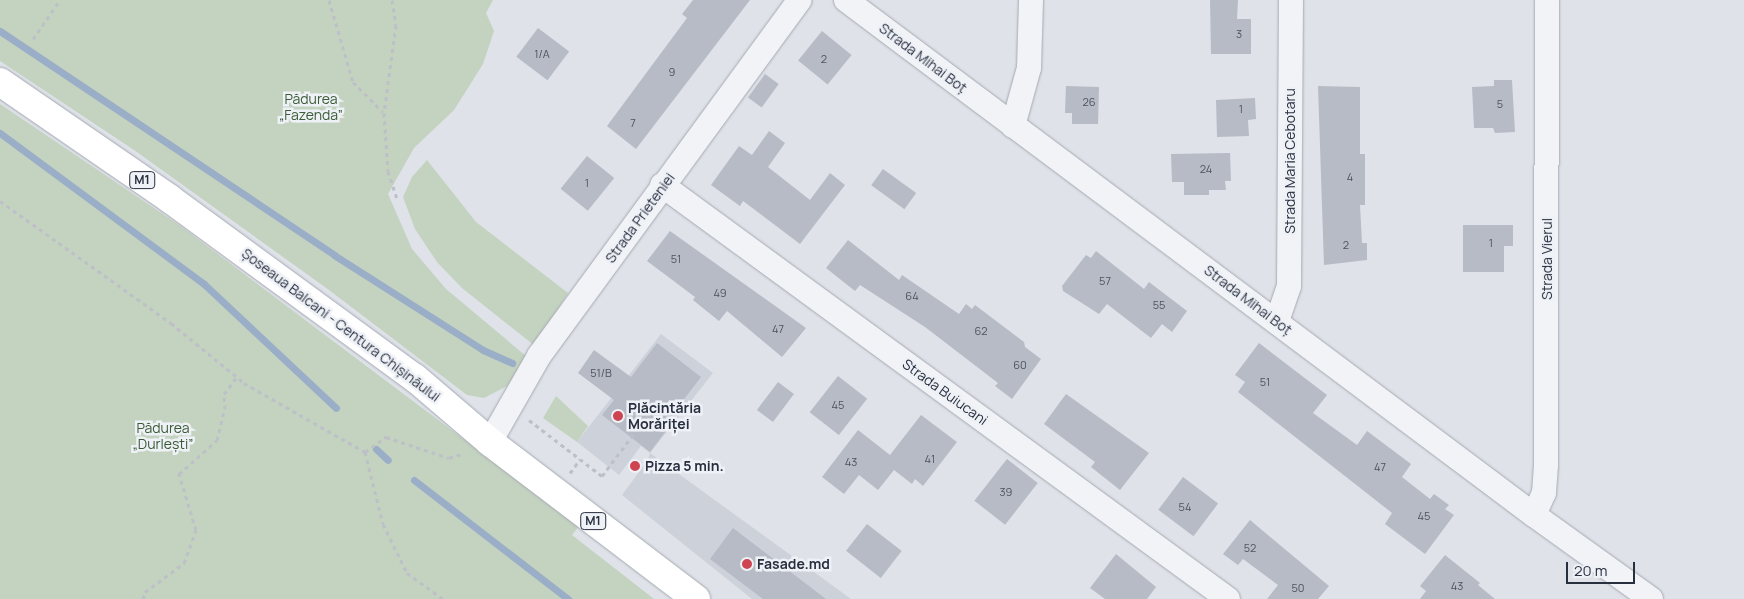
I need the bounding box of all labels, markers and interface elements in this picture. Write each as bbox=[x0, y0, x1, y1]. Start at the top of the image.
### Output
street label: Strada Mihai Boț bbox=[876, 20, 970, 96]
house number: 3 bbox=[1236, 27, 1242, 41]
house number: 1/A bbox=[534, 47, 550, 61]
house number: 2 bbox=[821, 52, 827, 66]
house number: 9 bbox=[669, 65, 675, 79]
street label: Strada Maria Cebotaru bbox=[1282, 88, 1298, 234]
park label: Pădurea „Fazenda” bbox=[279, 91, 343, 124]
house number: 26 bbox=[1082, 95, 1096, 109]
house number: 5 bbox=[1497, 97, 1503, 111]
house number: 1 bbox=[1239, 102, 1243, 116]
house number: 7 bbox=[630, 116, 636, 130]
house number: 24 bbox=[1200, 162, 1212, 176]
road number: M1 bbox=[128, 170, 156, 190]
street label: Strada Prieteniei bbox=[602, 170, 678, 266]
house number: 4 bbox=[1347, 170, 1353, 184]
house number: 1 bbox=[585, 176, 589, 190]
street label: Strada Vierul bbox=[1539, 218, 1555, 300]
house number: 1 bbox=[1489, 236, 1493, 250]
house number: 2 bbox=[1343, 238, 1349, 252]
street label: Șoseaua Balcani - Centura Chișinăului bbox=[238, 245, 444, 405]
house number: 51 bbox=[671, 252, 681, 266]
street label: Strada Mihai Boț bbox=[1201, 262, 1295, 338]
house number: 57 bbox=[1099, 274, 1111, 288]
house number: 49 bbox=[713, 286, 727, 300]
house number: 64 bbox=[905, 289, 919, 303]
house number: 55 bbox=[1153, 298, 1165, 312]
house number: 47 bbox=[772, 322, 784, 336]
house number: 62 bbox=[974, 324, 988, 338]
street label: Strada Buiucani bbox=[899, 355, 991, 429]
house number: 60 bbox=[1013, 358, 1027, 372]
house number: 51/B bbox=[590, 366, 612, 380]
house number: 51 bbox=[1260, 375, 1270, 389]
house number: 45 bbox=[832, 398, 844, 412]
place label: Plăcintăria Morăriței bbox=[628, 400, 701, 432]
marker: Plăcintăria Morăriței bbox=[612, 410, 624, 422]
park label: Pădurea „Durlești” bbox=[133, 420, 193, 452]
house number: 41 bbox=[925, 452, 935, 466]
house number: 43 bbox=[845, 455, 857, 469]
place label: Pizza 5 min. bbox=[645, 458, 724, 474]
marker: Pizza 5 min. bbox=[629, 460, 641, 472]
house number: 47 bbox=[1374, 460, 1386, 474]
house number: 39 bbox=[1000, 485, 1012, 499]
house number: 54 bbox=[1179, 500, 1191, 514]
house number: 45 bbox=[1418, 509, 1430, 523]
road number: M1 bbox=[579, 512, 607, 530]
house number: 52 bbox=[1244, 541, 1256, 555]
scale bar bbox=[1569, 552, 1638, 584]
place label: Fasade.md bbox=[757, 556, 830, 572]
marker: Fasade.md bbox=[741, 558, 753, 570]
text: 20 m bbox=[1574, 560, 1607, 581]
house number: 43 bbox=[1451, 579, 1463, 593]
house number: 50 bbox=[1291, 581, 1305, 595]

